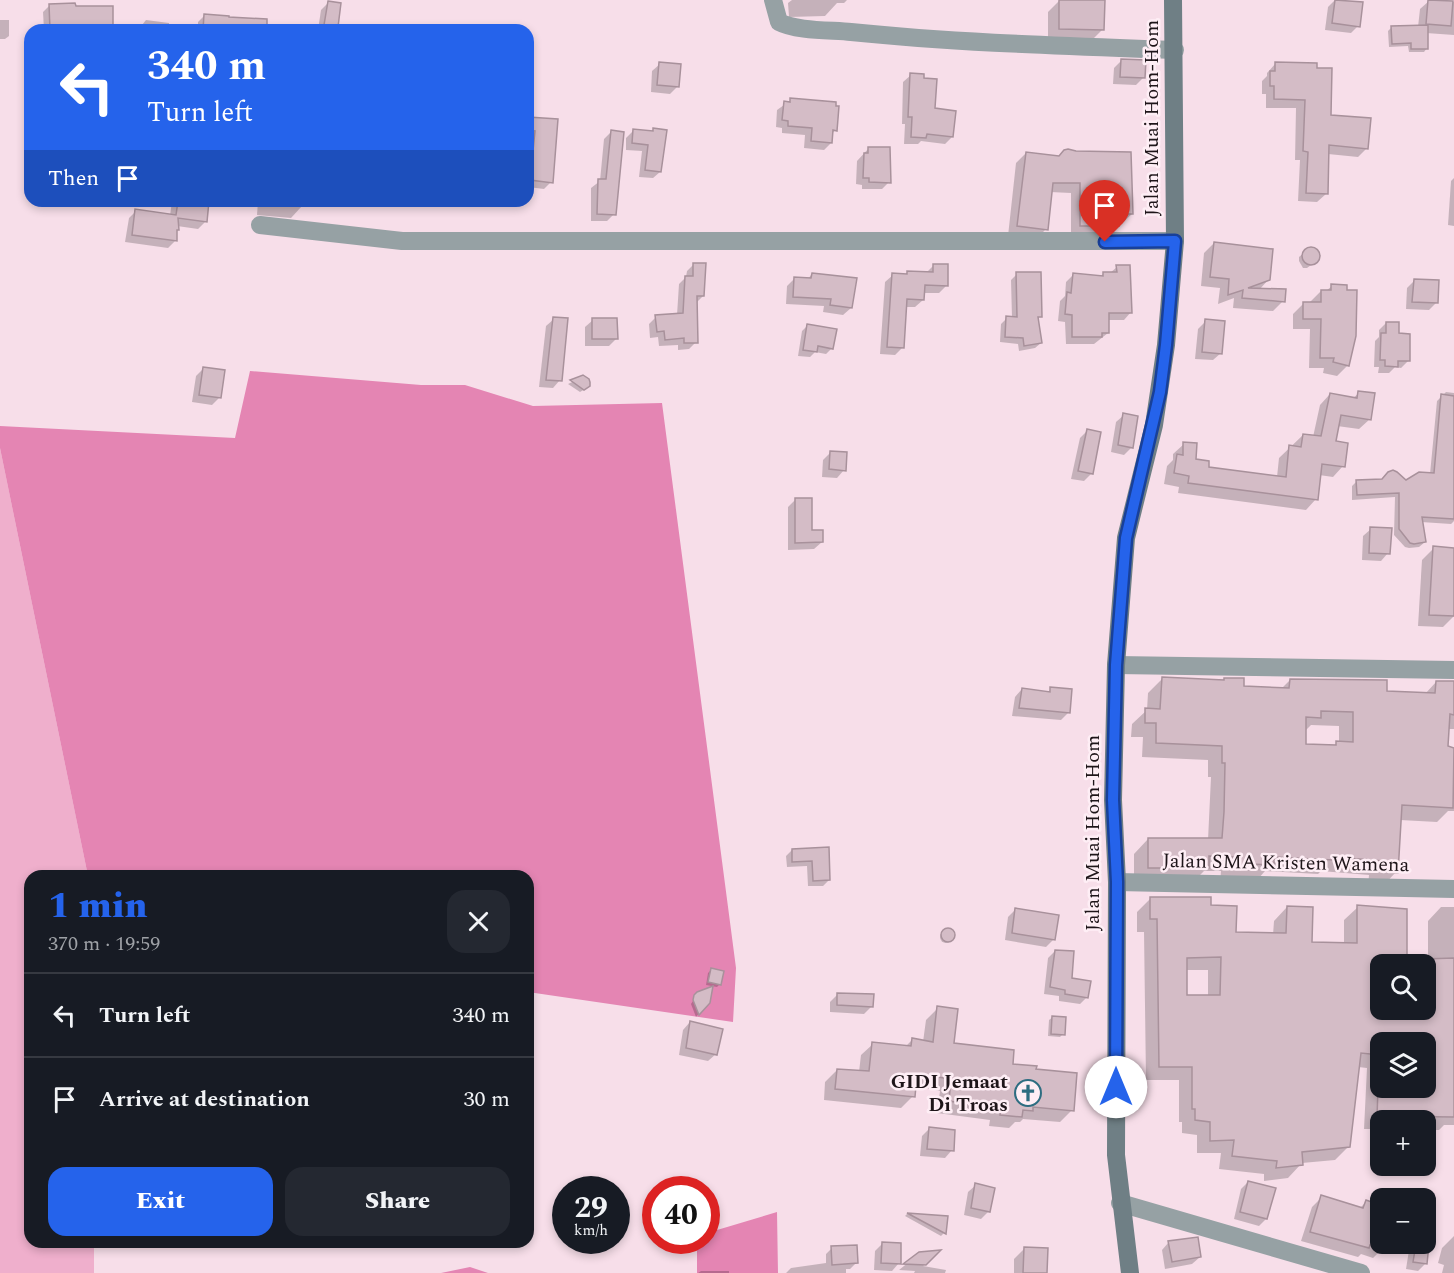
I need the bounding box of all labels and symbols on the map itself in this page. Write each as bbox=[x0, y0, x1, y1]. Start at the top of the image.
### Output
street label: Jalan Muai Hom-Hom bbox=[1137, 20, 1167, 216]
pin bbox=[1079, 180, 1130, 242]
street label: Jalan Muai Hom-Hom bbox=[1078, 735, 1108, 931]
street label: Jalan SMA Kristen Wamena bbox=[1162, 846, 1410, 880]
position arrow bbox=[1084, 1055, 1148, 1119]
place label: GIDI Jemaat Di Troas bbox=[891, 1067, 1008, 1120]
church icon: GIDI Jemaat Di Troas bbox=[1013, 1078, 1043, 1108]
speed limit sign: 40 bbox=[642, 1176, 720, 1254]

